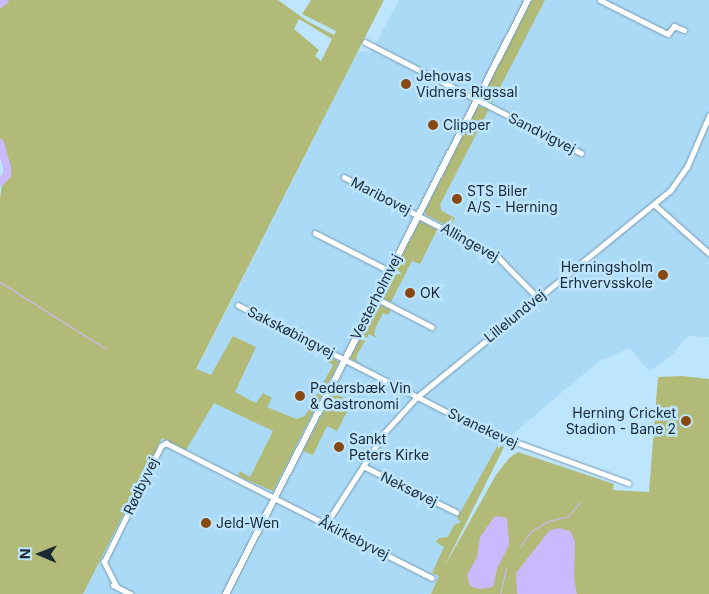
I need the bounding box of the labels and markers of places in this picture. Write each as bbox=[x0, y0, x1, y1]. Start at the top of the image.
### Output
place label: Jehovas Vidners Rigssal bbox=[416, 68, 518, 100]
marker: Jehovas Vidners Rigssal bbox=[400, 78, 412, 90]
place label: Clipper bbox=[443, 117, 491, 133]
marker: Clipper bbox=[427, 119, 439, 131]
place label: STS Biler A/S - Herning bbox=[467, 183, 558, 216]
marker: STS Biler A/S - Herning bbox=[451, 193, 463, 205]
place label: Herningsholm Erhvervsskole bbox=[560, 259, 653, 292]
marker: Herningsholm Erhvervsskole bbox=[657, 269, 669, 281]
place label: OK bbox=[420, 285, 440, 301]
marker: OK bbox=[404, 287, 416, 299]
place label: Pedersbæk Vin & Gastronomi bbox=[310, 380, 411, 412]
marker: Pedersbæk Vin & Gastronomi bbox=[294, 390, 306, 402]
place label: Herning Cricket Stadion - Bane 2 bbox=[566, 405, 676, 438]
marker: Herning Cricket Stadion - Bane 2 bbox=[680, 415, 692, 427]
place label: Sankt Peters Kirke bbox=[349, 431, 429, 464]
marker: Sankt Peters Kirke bbox=[333, 441, 345, 453]
place label: Jeld-Wen bbox=[216, 515, 279, 531]
marker: Jeld-Wen bbox=[200, 517, 212, 529]

